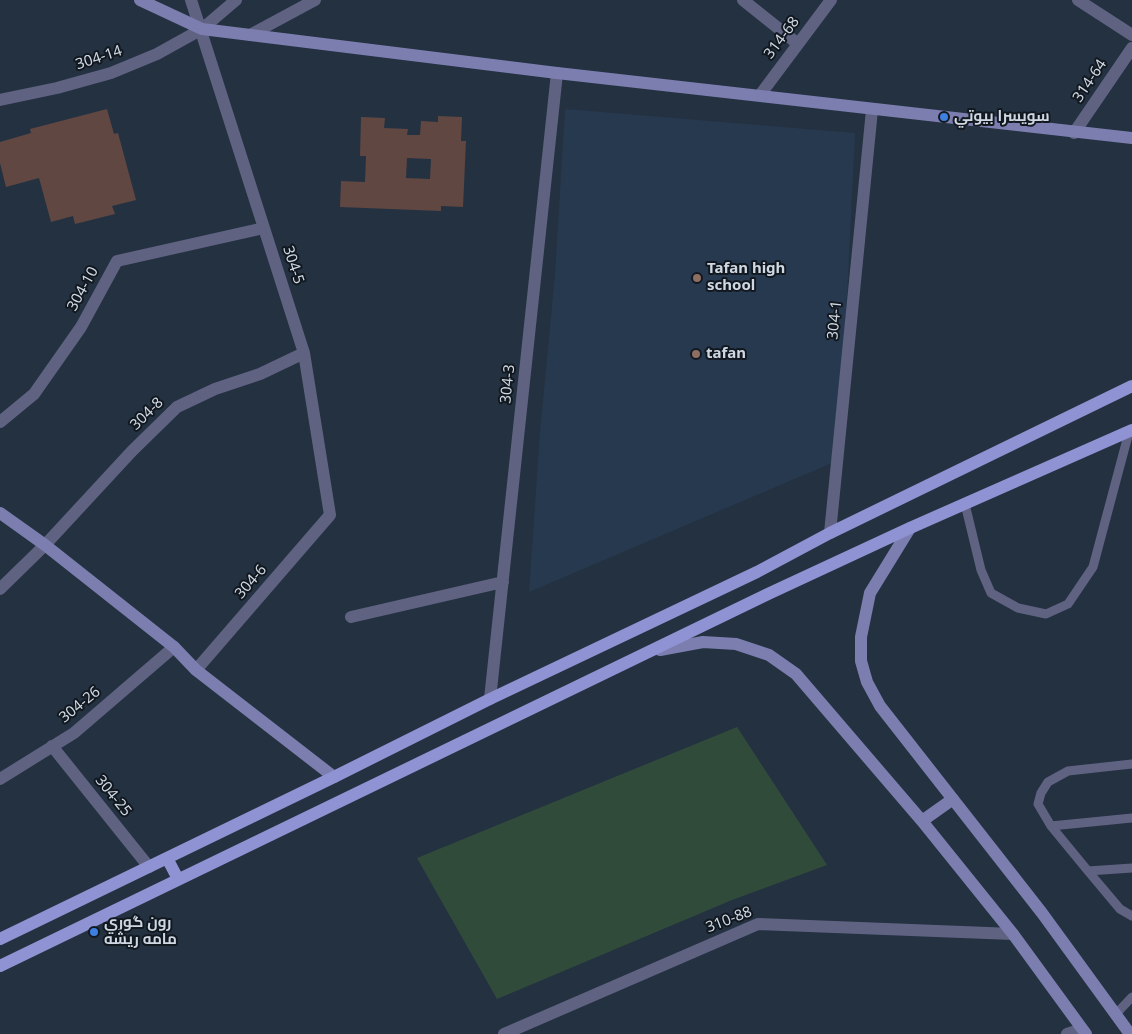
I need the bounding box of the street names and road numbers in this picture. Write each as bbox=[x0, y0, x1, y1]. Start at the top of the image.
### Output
street label: 314-68 bbox=[760, 14, 804, 62]
street label: 304-14 bbox=[74, 42, 124, 74]
street label: 314-64 bbox=[1069, 56, 1111, 106]
street label: 304-5 bbox=[278, 244, 308, 286]
street label: 304-10 bbox=[64, 264, 102, 314]
street label: 304-1 bbox=[824, 300, 846, 340]
street label: 304-3 bbox=[497, 364, 519, 404]
street label: 304-8 bbox=[127, 394, 167, 434]
street label: 304-6 bbox=[231, 561, 271, 603]
street label: 304-26 bbox=[56, 683, 104, 727]
street label: 304-25 bbox=[91, 772, 135, 820]
street label: 310-88 bbox=[703, 903, 755, 937]

